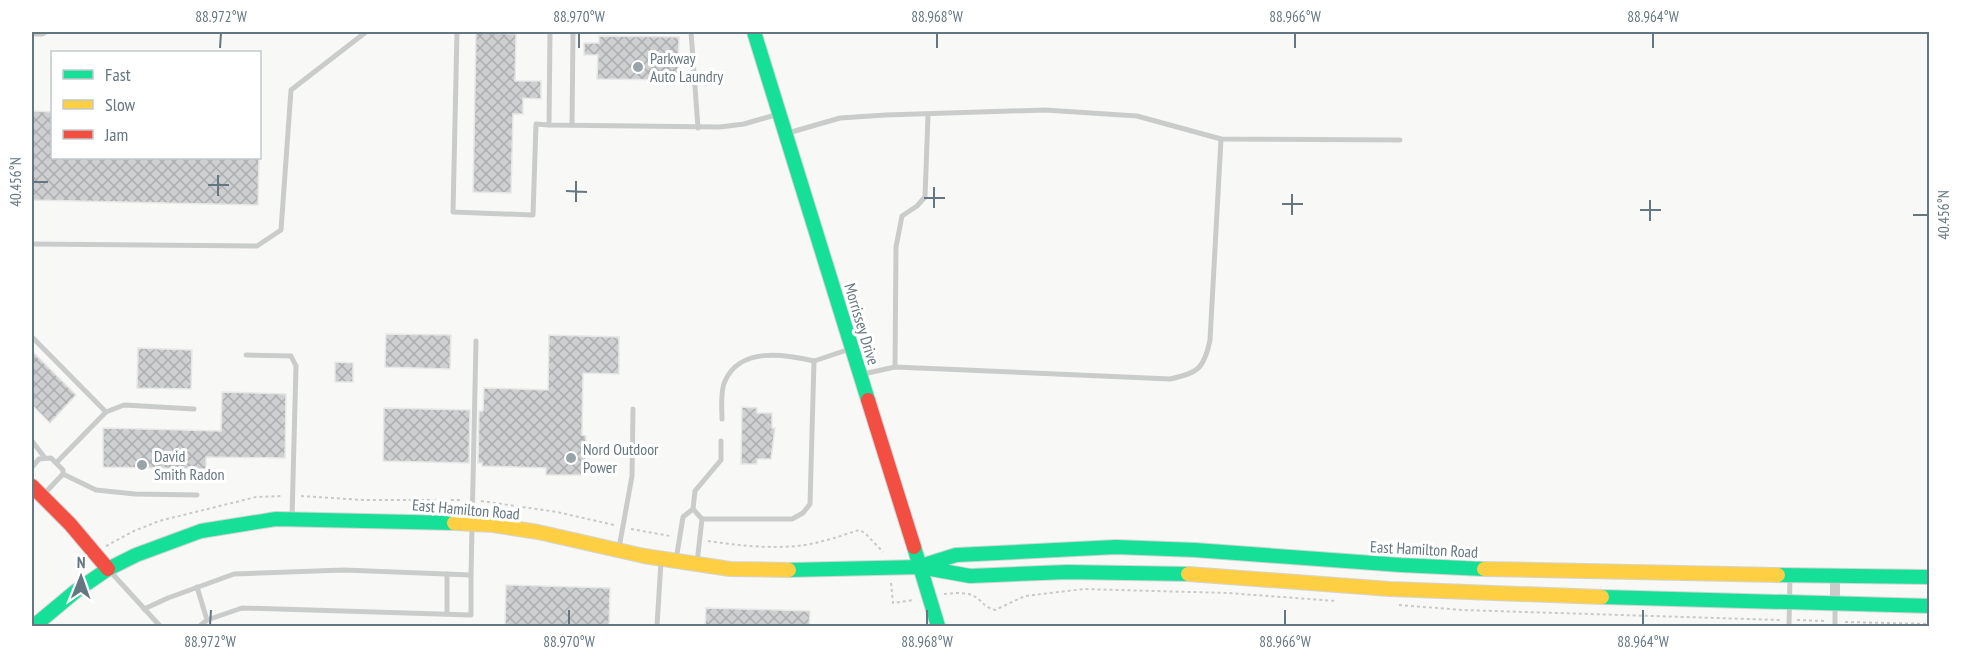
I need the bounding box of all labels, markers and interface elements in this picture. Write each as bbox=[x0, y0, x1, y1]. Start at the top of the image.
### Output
text: 88.972°W bbox=[195, 7, 247, 26]
text: 88.970°W bbox=[553, 7, 605, 26]
text: 88.968°W bbox=[911, 7, 963, 26]
text: 88.966°W bbox=[1269, 7, 1321, 26]
text: 88.964°W bbox=[1627, 7, 1679, 26]
place label: Parkway Auto Laundry bbox=[650, 48, 723, 86]
legend bbox=[51, 51, 261, 159]
marker: Parkway Auto Laundry bbox=[631, 60, 645, 74]
text: Fast bbox=[105, 63, 131, 86]
text: Slow bbox=[105, 93, 136, 116]
text: Jam bbox=[104, 123, 128, 146]
text: 40.456°N bbox=[6, 157, 25, 207]
text: 40.456°N bbox=[1934, 190, 1953, 240]
street label: Morrissey Drive bbox=[840, 281, 884, 367]
place label: Nord Outdoor Power bbox=[583, 439, 659, 477]
place label: David Smith Radon bbox=[154, 446, 225, 484]
marker: Nord Outdoor Power bbox=[564, 451, 578, 465]
marker: David Smith Radon bbox=[135, 458, 149, 472]
street label: East Hamilton Road bbox=[411, 494, 521, 524]
street label: East Hamilton Road bbox=[1370, 536, 1478, 562]
north arrow bbox=[51, 547, 111, 607]
text: N bbox=[77, 552, 86, 572]
text: 88.972°W bbox=[184, 632, 236, 651]
text: 88.970°W bbox=[543, 632, 595, 651]
text: 88.968°W bbox=[901, 632, 953, 651]
text: 88.966°W bbox=[1259, 632, 1311, 651]
text: 88.964°W bbox=[1617, 632, 1669, 651]

